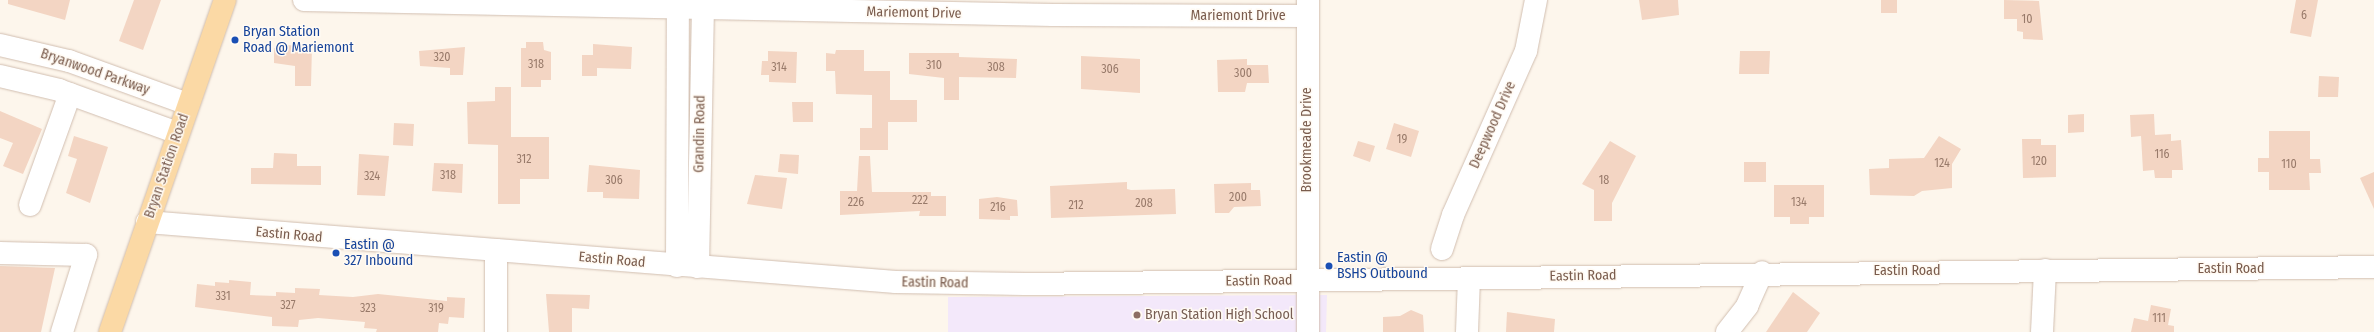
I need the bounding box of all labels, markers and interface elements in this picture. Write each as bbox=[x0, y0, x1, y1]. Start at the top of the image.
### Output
street label: Mariemont Drive bbox=[866, 4, 962, 22]
street label: Mariemont Drive bbox=[1190, 8, 1286, 24]
house number: 6 bbox=[2301, 9, 2307, 23]
house number: 10 bbox=[2022, 13, 2032, 27]
place label: Bryan Station Road @ Mariemont bbox=[243, 24, 354, 56]
marker: Bryan Station Road @ Mariemont bbox=[230, 35, 240, 45]
street label: Bryanwood Parkway bbox=[38, 45, 152, 99]
house number: 320 bbox=[434, 51, 450, 65]
house number: 318 bbox=[528, 58, 544, 72]
house number: 310 bbox=[926, 59, 942, 73]
house number: 314 bbox=[771, 61, 787, 75]
house number: 308 bbox=[987, 61, 1005, 75]
house number: 306 bbox=[1101, 63, 1119, 77]
house number: 300 bbox=[1234, 67, 1252, 81]
street label: Deepwood Drive bbox=[1466, 79, 1520, 171]
street label: Brookmeade Drive bbox=[1299, 87, 1315, 193]
street label: Grandin Road bbox=[691, 95, 709, 173]
street label: Bryan Station Road bbox=[141, 111, 193, 221]
house number: 19 bbox=[1397, 133, 1407, 147]
house number: 116 bbox=[2154, 148, 2170, 162]
house number: 312 bbox=[516, 153, 532, 167]
house number: 120 bbox=[2031, 155, 2047, 169]
house number: 124 bbox=[1934, 157, 1950, 171]
house number: 110 bbox=[2281, 158, 2297, 172]
house number: 318 bbox=[440, 169, 456, 183]
house number: 324 bbox=[364, 170, 380, 184]
house number: 306 bbox=[605, 174, 623, 188]
house number: 18 bbox=[1599, 174, 1609, 188]
house number: 200 bbox=[1229, 191, 1247, 205]
house number: 222 bbox=[912, 194, 928, 208]
house number: 226 bbox=[848, 196, 864, 210]
house number: 134 bbox=[1791, 196, 1807, 210]
house number: 208 bbox=[1135, 197, 1153, 211]
house number: 212 bbox=[1069, 199, 1083, 213]
house number: 216 bbox=[990, 201, 1006, 215]
street label: Eastin Road bbox=[255, 224, 323, 246]
place label: Eastin @ 327 Inbound bbox=[344, 237, 413, 270]
marker: Eastin @ 327 Inbound bbox=[331, 248, 341, 258]
street label: Eastin Road bbox=[578, 249, 646, 271]
place label: Eastin @ BSHS Outbound bbox=[1337, 250, 1428, 282]
marker: Eastin @ BSHS Outbound bbox=[1324, 261, 1334, 271]
street label: Eastin Road bbox=[2198, 261, 2264, 277]
street label: Eastin Road bbox=[1874, 263, 1940, 279]
street label: Eastin Road bbox=[1549, 267, 1617, 285]
street label: Eastin Road bbox=[1225, 272, 1293, 290]
street label: Eastin Road bbox=[901, 274, 969, 292]
house number: 331 bbox=[215, 290, 231, 304]
house number: 327 bbox=[280, 299, 296, 313]
house number: 323 bbox=[360, 302, 376, 316]
house number: 319 bbox=[428, 302, 444, 316]
place label: Bryan Station High School bbox=[1145, 307, 1294, 323]
marker: Bryan Station High School bbox=[1132, 310, 1142, 320]
house number: 111 bbox=[2152, 312, 2166, 326]

